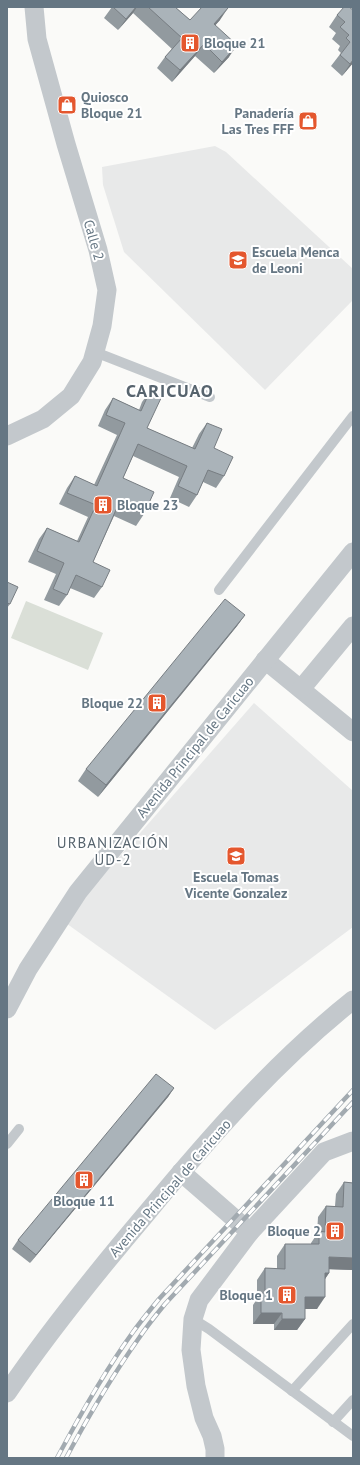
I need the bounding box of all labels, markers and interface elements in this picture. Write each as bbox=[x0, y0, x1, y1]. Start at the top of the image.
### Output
building icon: Bloque 21 bbox=[179, 32, 201, 54]
place label: Bloque 21 bbox=[204, 34, 265, 52]
place label: Quiosco Bloque 21 bbox=[81, 88, 142, 122]
shop icon: Quiosco Bloque 21 bbox=[56, 94, 78, 116]
place label: Panadería Las Tres FFF bbox=[222, 104, 294, 138]
shop icon: Panadería Las Tres FFF bbox=[297, 110, 319, 132]
street label: Calle 2 bbox=[80, 218, 108, 262]
place label: Escuela Menca de Leoni bbox=[252, 243, 340, 277]
school or university icon: Escuela Menca de Leoni bbox=[227, 249, 249, 271]
district label: CARICUAO bbox=[126, 379, 214, 402]
building icon: Bloque 23 bbox=[92, 494, 114, 516]
place label: Bloque 23 bbox=[117, 496, 178, 514]
street label: Avenida Principal de Caricuao bbox=[132, 673, 258, 821]
building icon: Bloque 22 bbox=[146, 692, 168, 714]
place label: Bloque 22 bbox=[82, 694, 143, 712]
district label: URBANIZACIÓN UD-2 bbox=[57, 833, 169, 869]
school or university icon: Escuela Tomas Vicente Gonzalez bbox=[225, 845, 247, 867]
place label: Escuela Tomas Vicente Gonzalez bbox=[184, 868, 287, 902]
street label: Avenida Principal de Caricuao bbox=[105, 1115, 235, 1261]
building icon: Bloque 11 bbox=[73, 1169, 95, 1191]
place label: Bloque 11 bbox=[53, 1192, 115, 1210]
building icon: Bloque 2 bbox=[324, 1220, 346, 1242]
place label: Bloque 2 bbox=[267, 1222, 321, 1240]
building icon: Bloque 1 bbox=[276, 1284, 298, 1306]
place label: Bloque 1 bbox=[219, 1286, 273, 1304]

